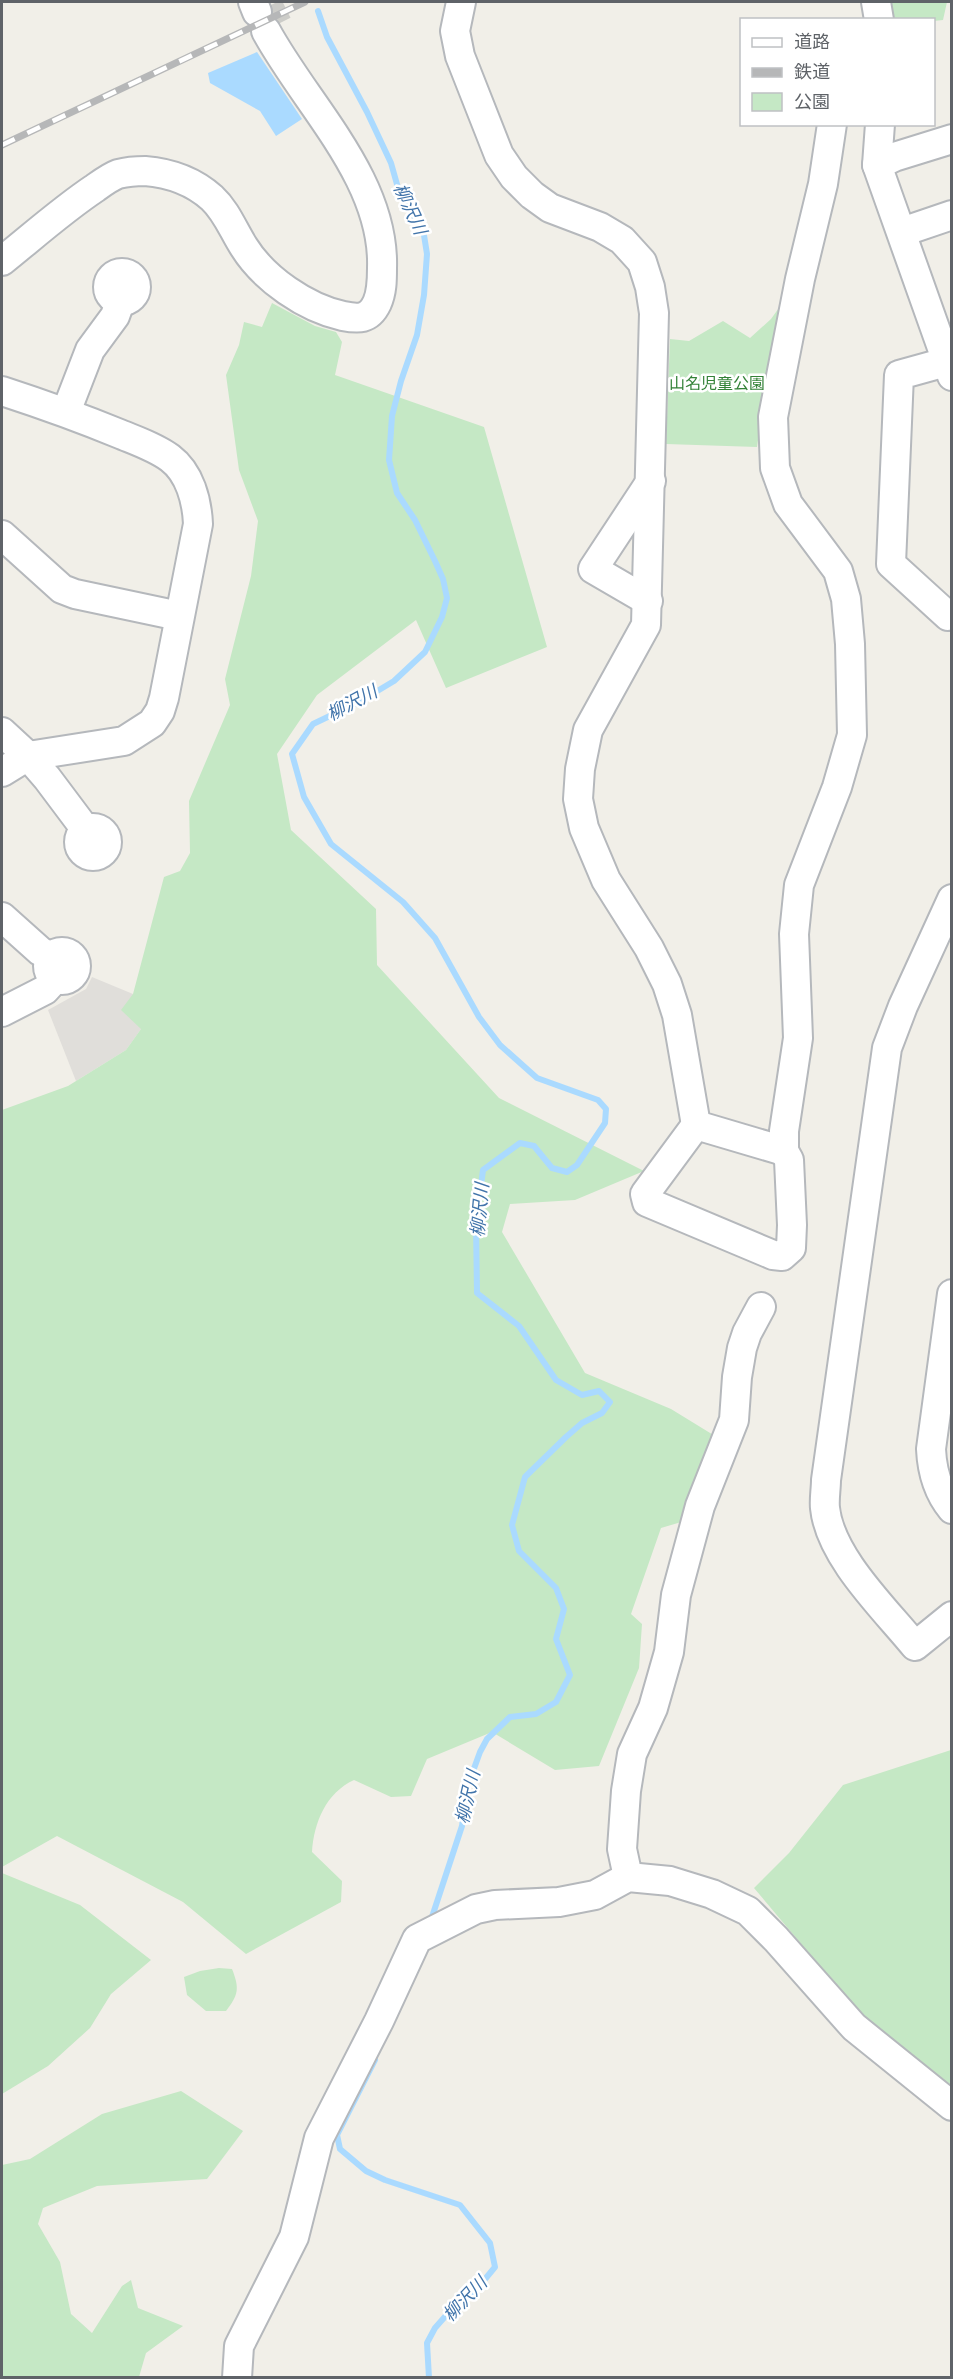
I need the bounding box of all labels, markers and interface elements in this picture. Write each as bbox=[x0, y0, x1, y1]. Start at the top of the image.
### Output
legend bbox=[740, 18, 935, 126]
text: 道路 bbox=[794, 30, 830, 54]
text: 鉄道 bbox=[794, 60, 830, 84]
text: 公園 bbox=[794, 90, 830, 114]
water label: 柳沢川 bbox=[388, 179, 433, 240]
park label: 山名児童公園 bbox=[669, 373, 765, 394]
water label: 柳沢川 bbox=[323, 679, 383, 726]
water label: 柳沢川 bbox=[466, 1180, 494, 1238]
water label: 柳沢川 bbox=[450, 1766, 486, 1826]
water label: 柳沢川 bbox=[438, 2270, 494, 2327]

